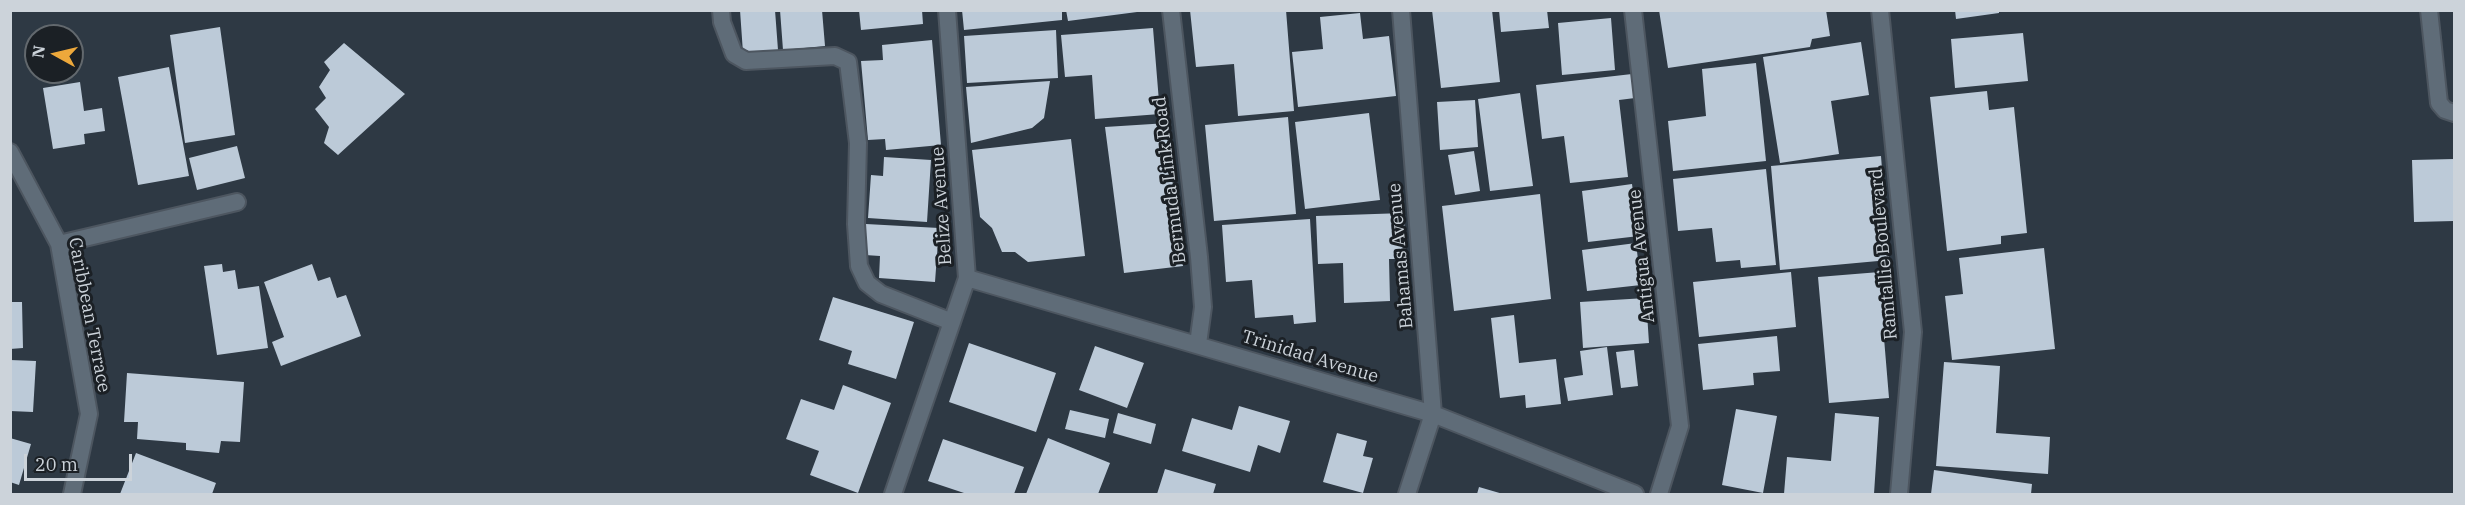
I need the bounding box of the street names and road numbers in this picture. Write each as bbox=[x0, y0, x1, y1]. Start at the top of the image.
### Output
street label: Bermuda Link Road bbox=[1149, 95, 1191, 265]
street label: Belize Avenue bbox=[927, 146, 957, 266]
street label: Ramtallie Boulevard bbox=[1866, 167, 1902, 341]
street label: Bahamas Avenue bbox=[1384, 182, 1418, 330]
street label: Antigua Avenue bbox=[1624, 188, 1660, 324]
street label: Caribbean Terrace bbox=[63, 236, 115, 394]
street label: Trinidad Avenue bbox=[1239, 326, 1381, 388]

